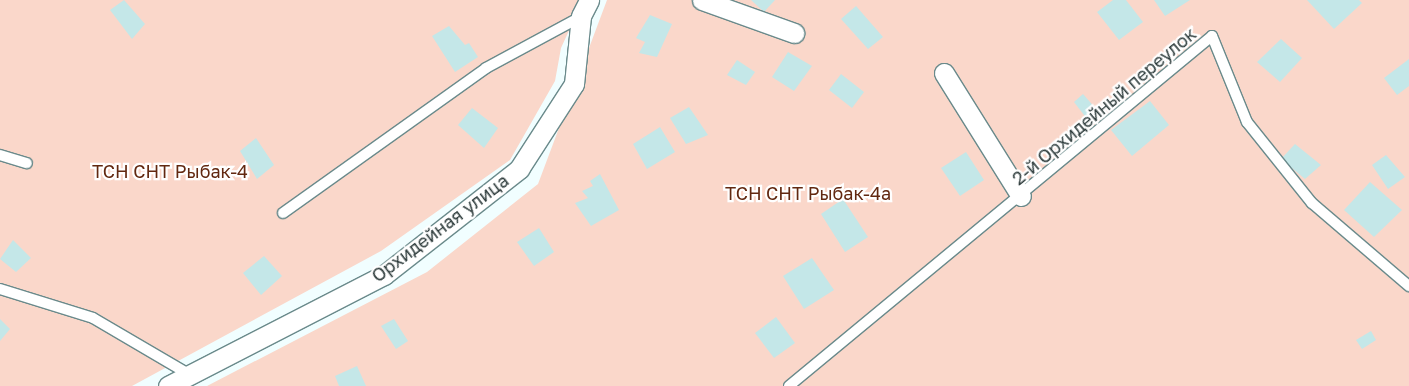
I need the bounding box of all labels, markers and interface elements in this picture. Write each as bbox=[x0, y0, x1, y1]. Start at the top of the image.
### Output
street label: 2-й Орхидейный переулок bbox=[1008, 23, 1200, 189]
park label: ТСН СНТ Рыбак-4 bbox=[92, 160, 248, 182]
street label: Орхидейная улица bbox=[367, 169, 513, 287]
park label: ТСН СНТ Рыбак-4а bbox=[725, 182, 891, 204]

